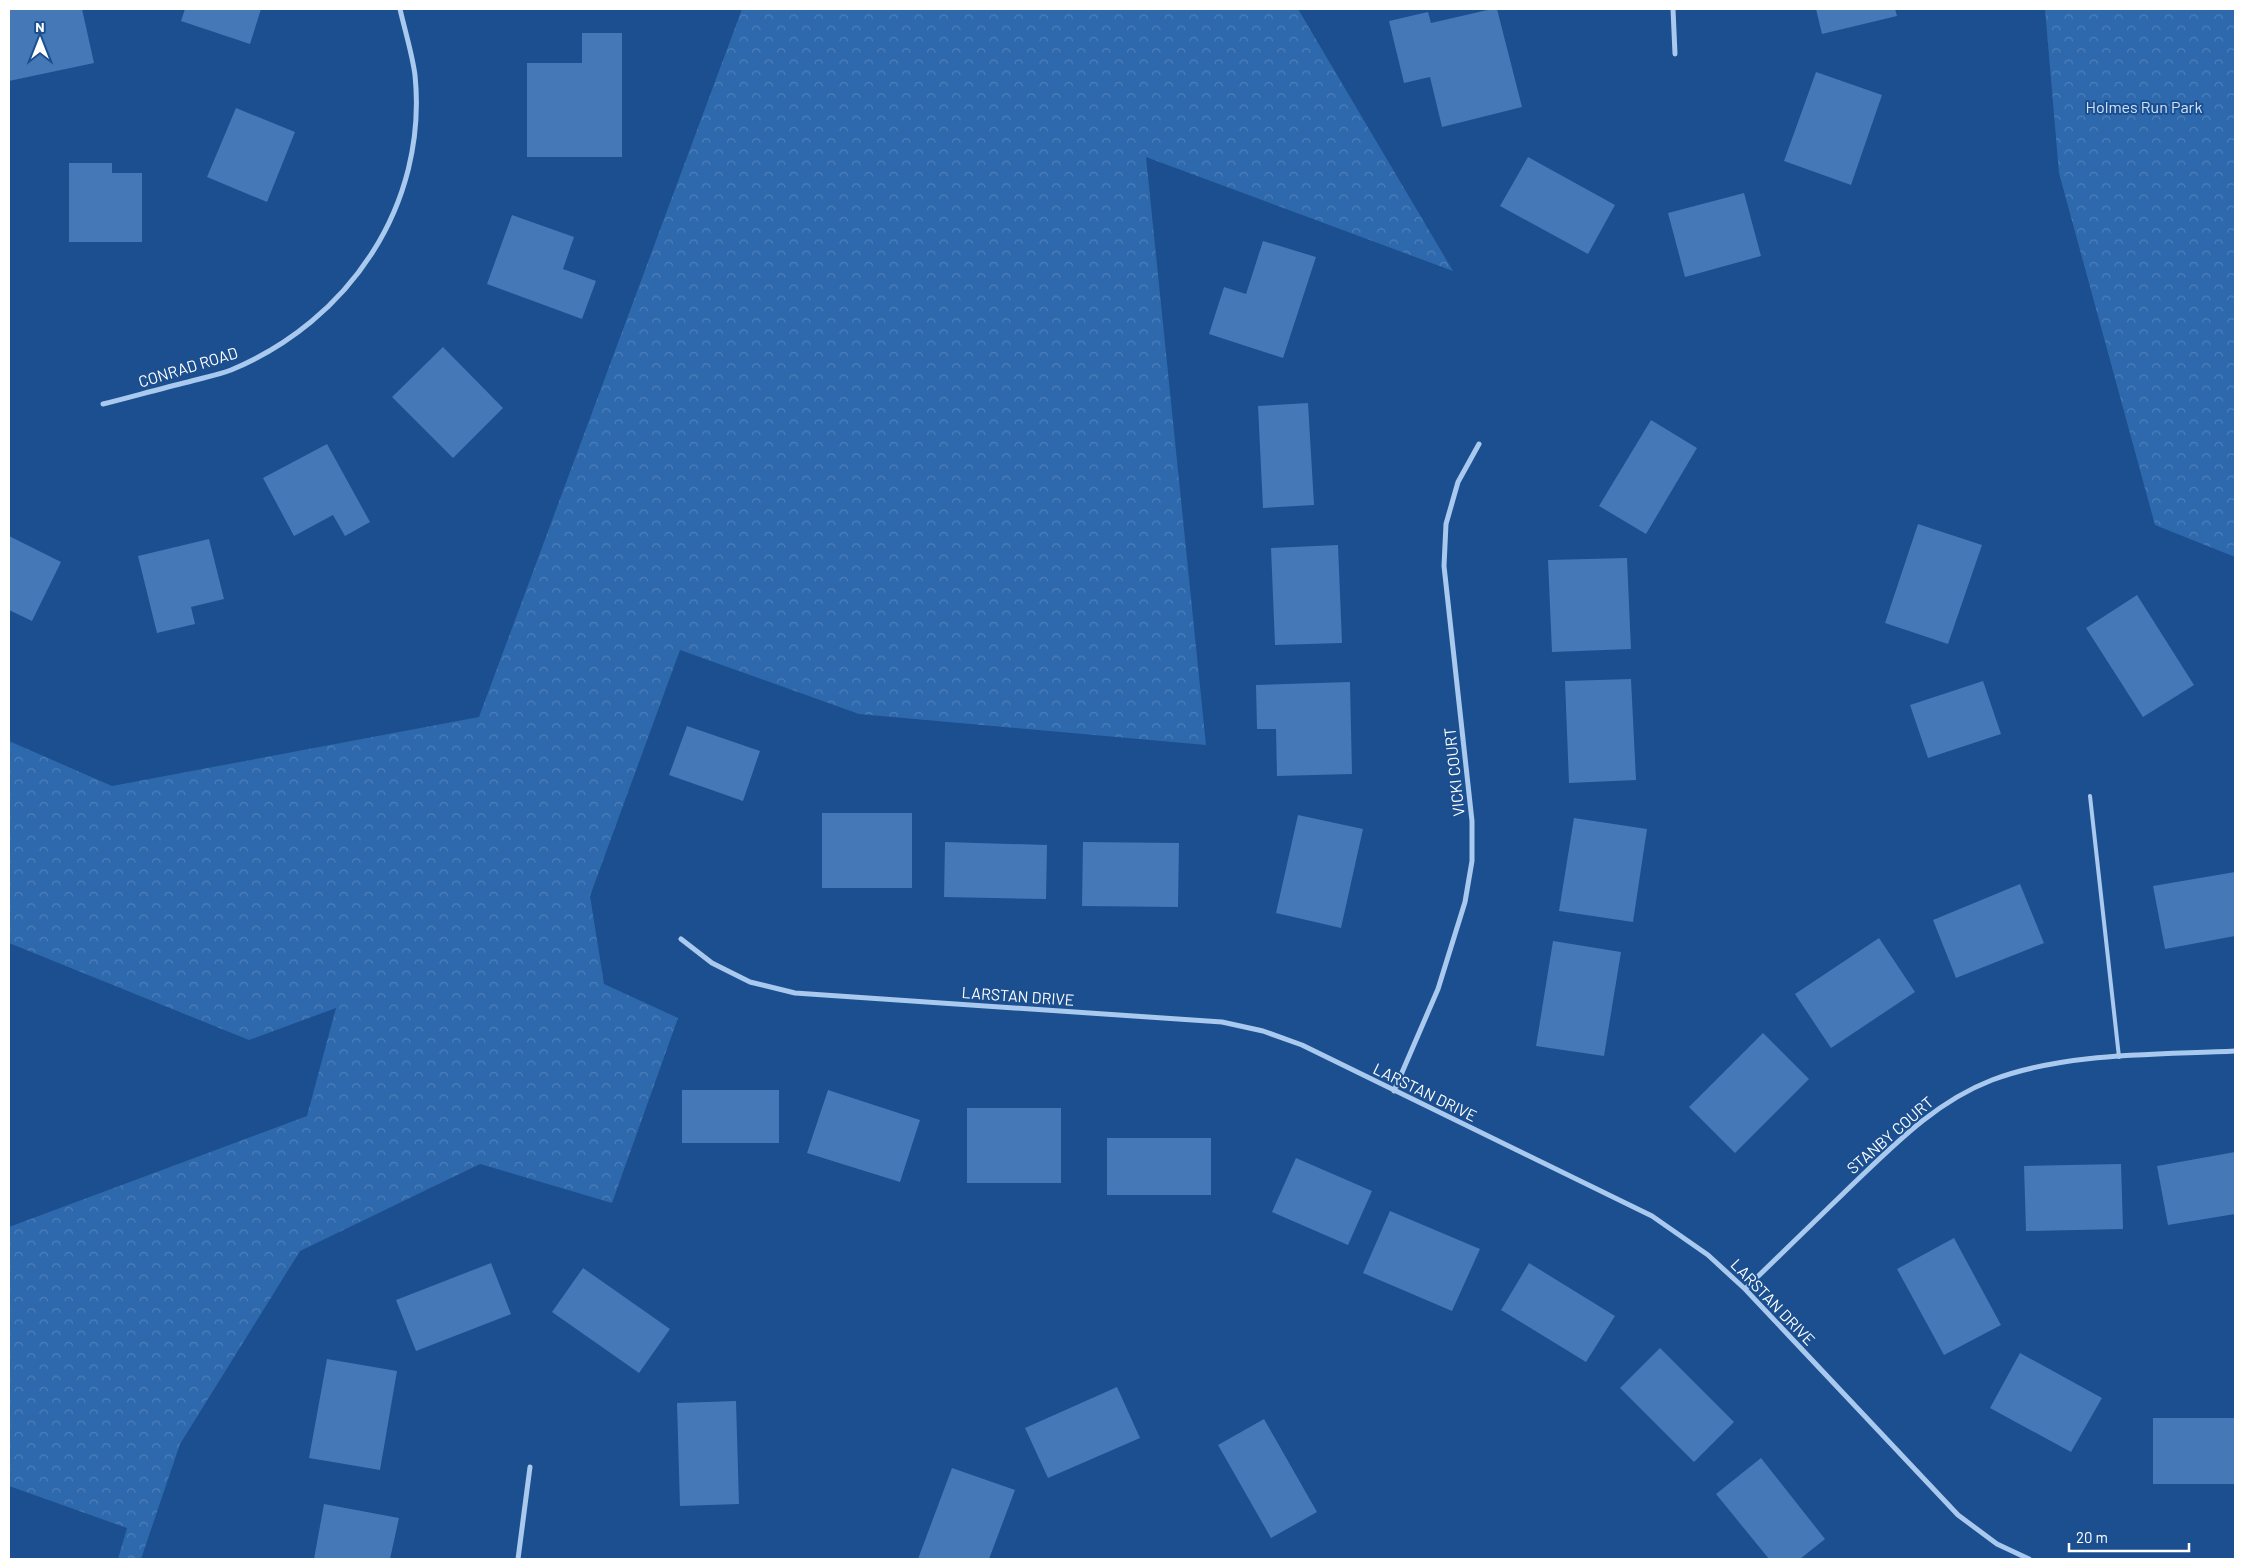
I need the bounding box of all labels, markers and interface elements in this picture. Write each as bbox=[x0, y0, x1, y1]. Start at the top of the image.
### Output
north arrow bbox=[15, 15, 65, 65]
text: N bbox=[35, 18, 45, 35]
park label: Holmes Run Park bbox=[2086, 97, 2202, 116]
street label: CONRAD ROAD bbox=[136, 342, 240, 391]
street label: VICKI COURT bbox=[1439, 727, 1468, 817]
street label: LARSTAN DRIVE bbox=[961, 982, 1075, 1009]
street label: LARSTAN DRIVE bbox=[1370, 1058, 1480, 1125]
street label: STANBY COURT bbox=[1843, 1092, 1937, 1177]
street label: LARSTAN DRIVE bbox=[1727, 1254, 1819, 1349]
scale bar bbox=[2069, 1520, 2189, 1552]
text: 20 m bbox=[2076, 1528, 2108, 1546]

